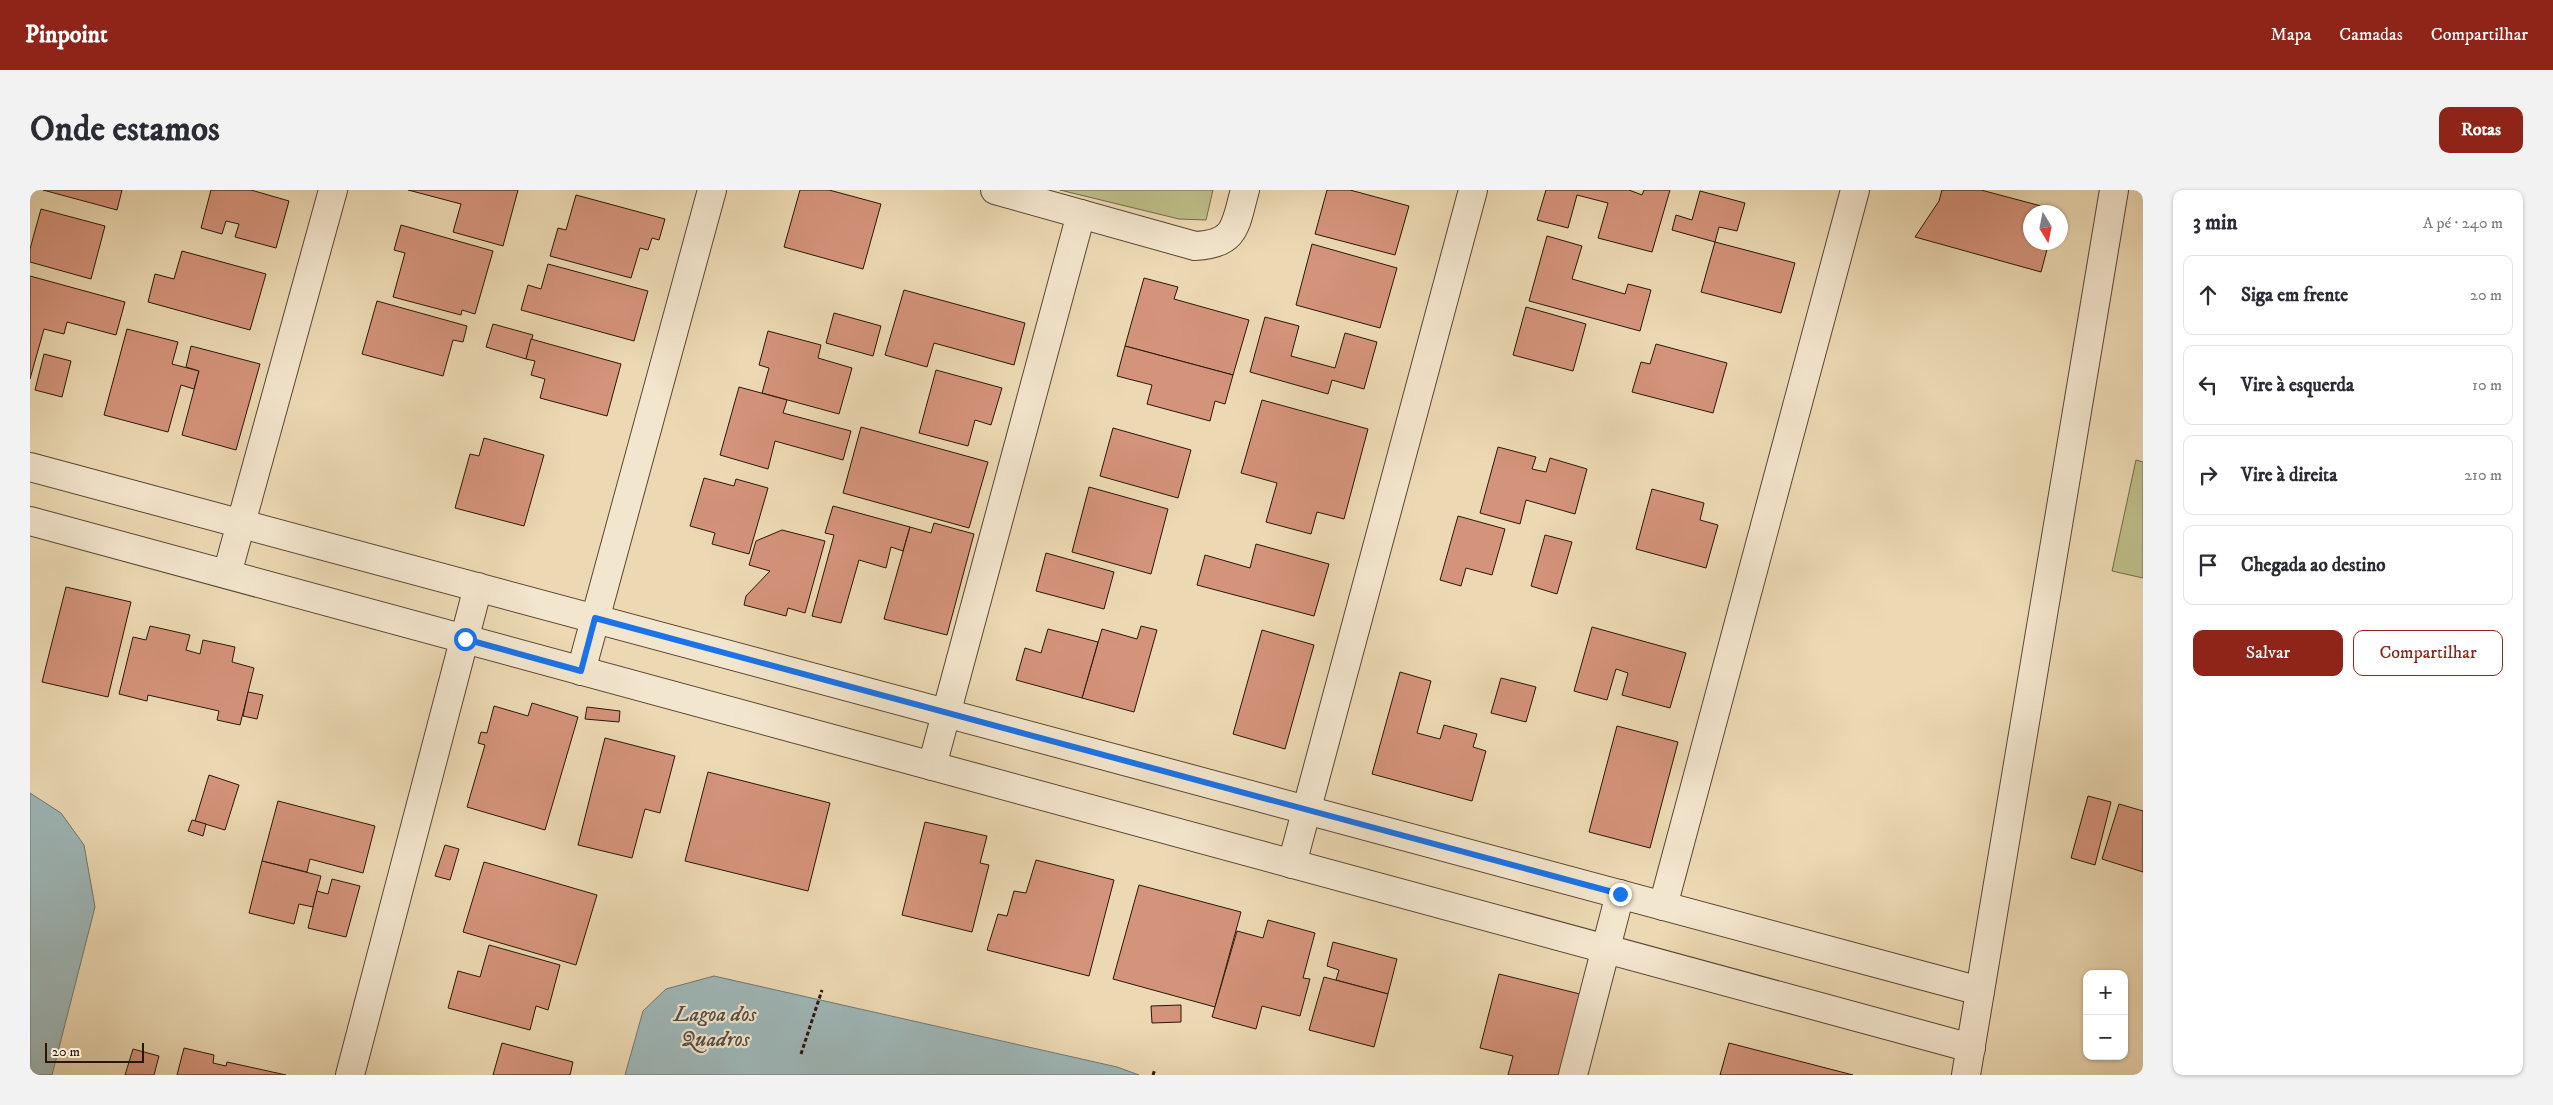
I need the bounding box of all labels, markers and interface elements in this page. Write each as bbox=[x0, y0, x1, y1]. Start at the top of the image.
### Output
text: Pinpoint bbox=[25, 20, 108, 50]
text: Mapa bbox=[2271, 24, 2311, 46]
text: Camadas bbox=[2339, 24, 2403, 46]
text: Compartilhar bbox=[2431, 24, 2528, 46]
button: Rotas bbox=[2439, 107, 2523, 153]
text: Onde estamos bbox=[30, 108, 220, 152]
north arrow bbox=[2023, 205, 2068, 250]
text: 3 min bbox=[2193, 210, 2238, 236]
text: A pé · 240 m bbox=[2423, 213, 2503, 233]
icon: ahead bbox=[2194, 281, 2222, 309]
text: Siga em frente bbox=[2241, 284, 2348, 307]
text: 20 m bbox=[2470, 285, 2502, 305]
icon: left bbox=[2194, 371, 2222, 399]
text: Vire à esquerda bbox=[2241, 374, 2354, 397]
text: 10 m bbox=[2472, 375, 2502, 395]
icon: right bbox=[2194, 461, 2222, 489]
text: Vire à direita bbox=[2241, 464, 2337, 487]
text: 210 m bbox=[2464, 465, 2502, 485]
icon: arrive bbox=[2194, 551, 2222, 579]
text: Chegada ao destino bbox=[2241, 554, 2386, 577]
route start bbox=[454, 628, 477, 651]
button: Salvar bbox=[2193, 630, 2343, 676]
button: Compartilhar bbox=[2353, 630, 2503, 676]
route end bbox=[1609, 883, 1632, 906]
map controls bbox=[2083, 970, 2128, 1060]
button: + bbox=[2083, 970, 2128, 1015]
water label: Lagoa dos Quadros bbox=[672, 1001, 757, 1053]
button: − bbox=[2083, 1015, 2128, 1060]
scale bar bbox=[45, 1040, 144, 1063]
text: 20 m bbox=[52, 1043, 80, 1061]

